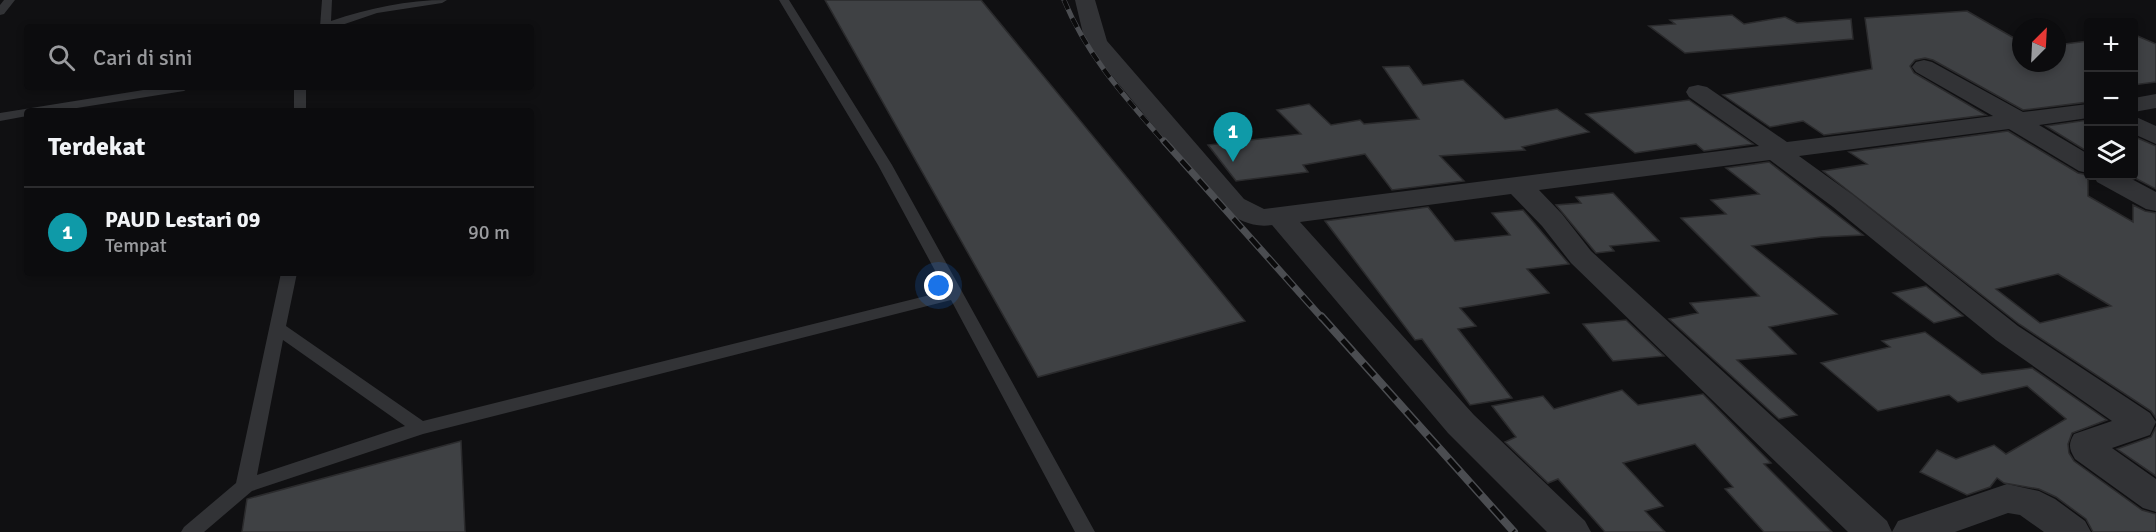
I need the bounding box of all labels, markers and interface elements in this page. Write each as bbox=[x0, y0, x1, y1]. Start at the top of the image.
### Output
north arrow bbox=[2012, 18, 2066, 72]
map controls bbox=[2084, 18, 2138, 180]
button: + bbox=[2084, 18, 2138, 72]
search box bbox=[24, 24, 534, 90]
icon: search bbox=[45, 41, 78, 74]
text: Cari di sini bbox=[93, 44, 193, 71]
button: − bbox=[2084, 72, 2138, 126]
pin: 1 bbox=[1214, 112, 1252, 162]
button: layers bbox=[2084, 126, 2138, 180]
text: Terdekat bbox=[48, 131, 145, 163]
text: PAUD Lestari 09 bbox=[105, 206, 260, 233]
text: 1 bbox=[62, 220, 73, 245]
text: 90 m bbox=[468, 220, 510, 245]
text: Tempat bbox=[105, 233, 167, 258]
your location bbox=[924, 271, 953, 300]

